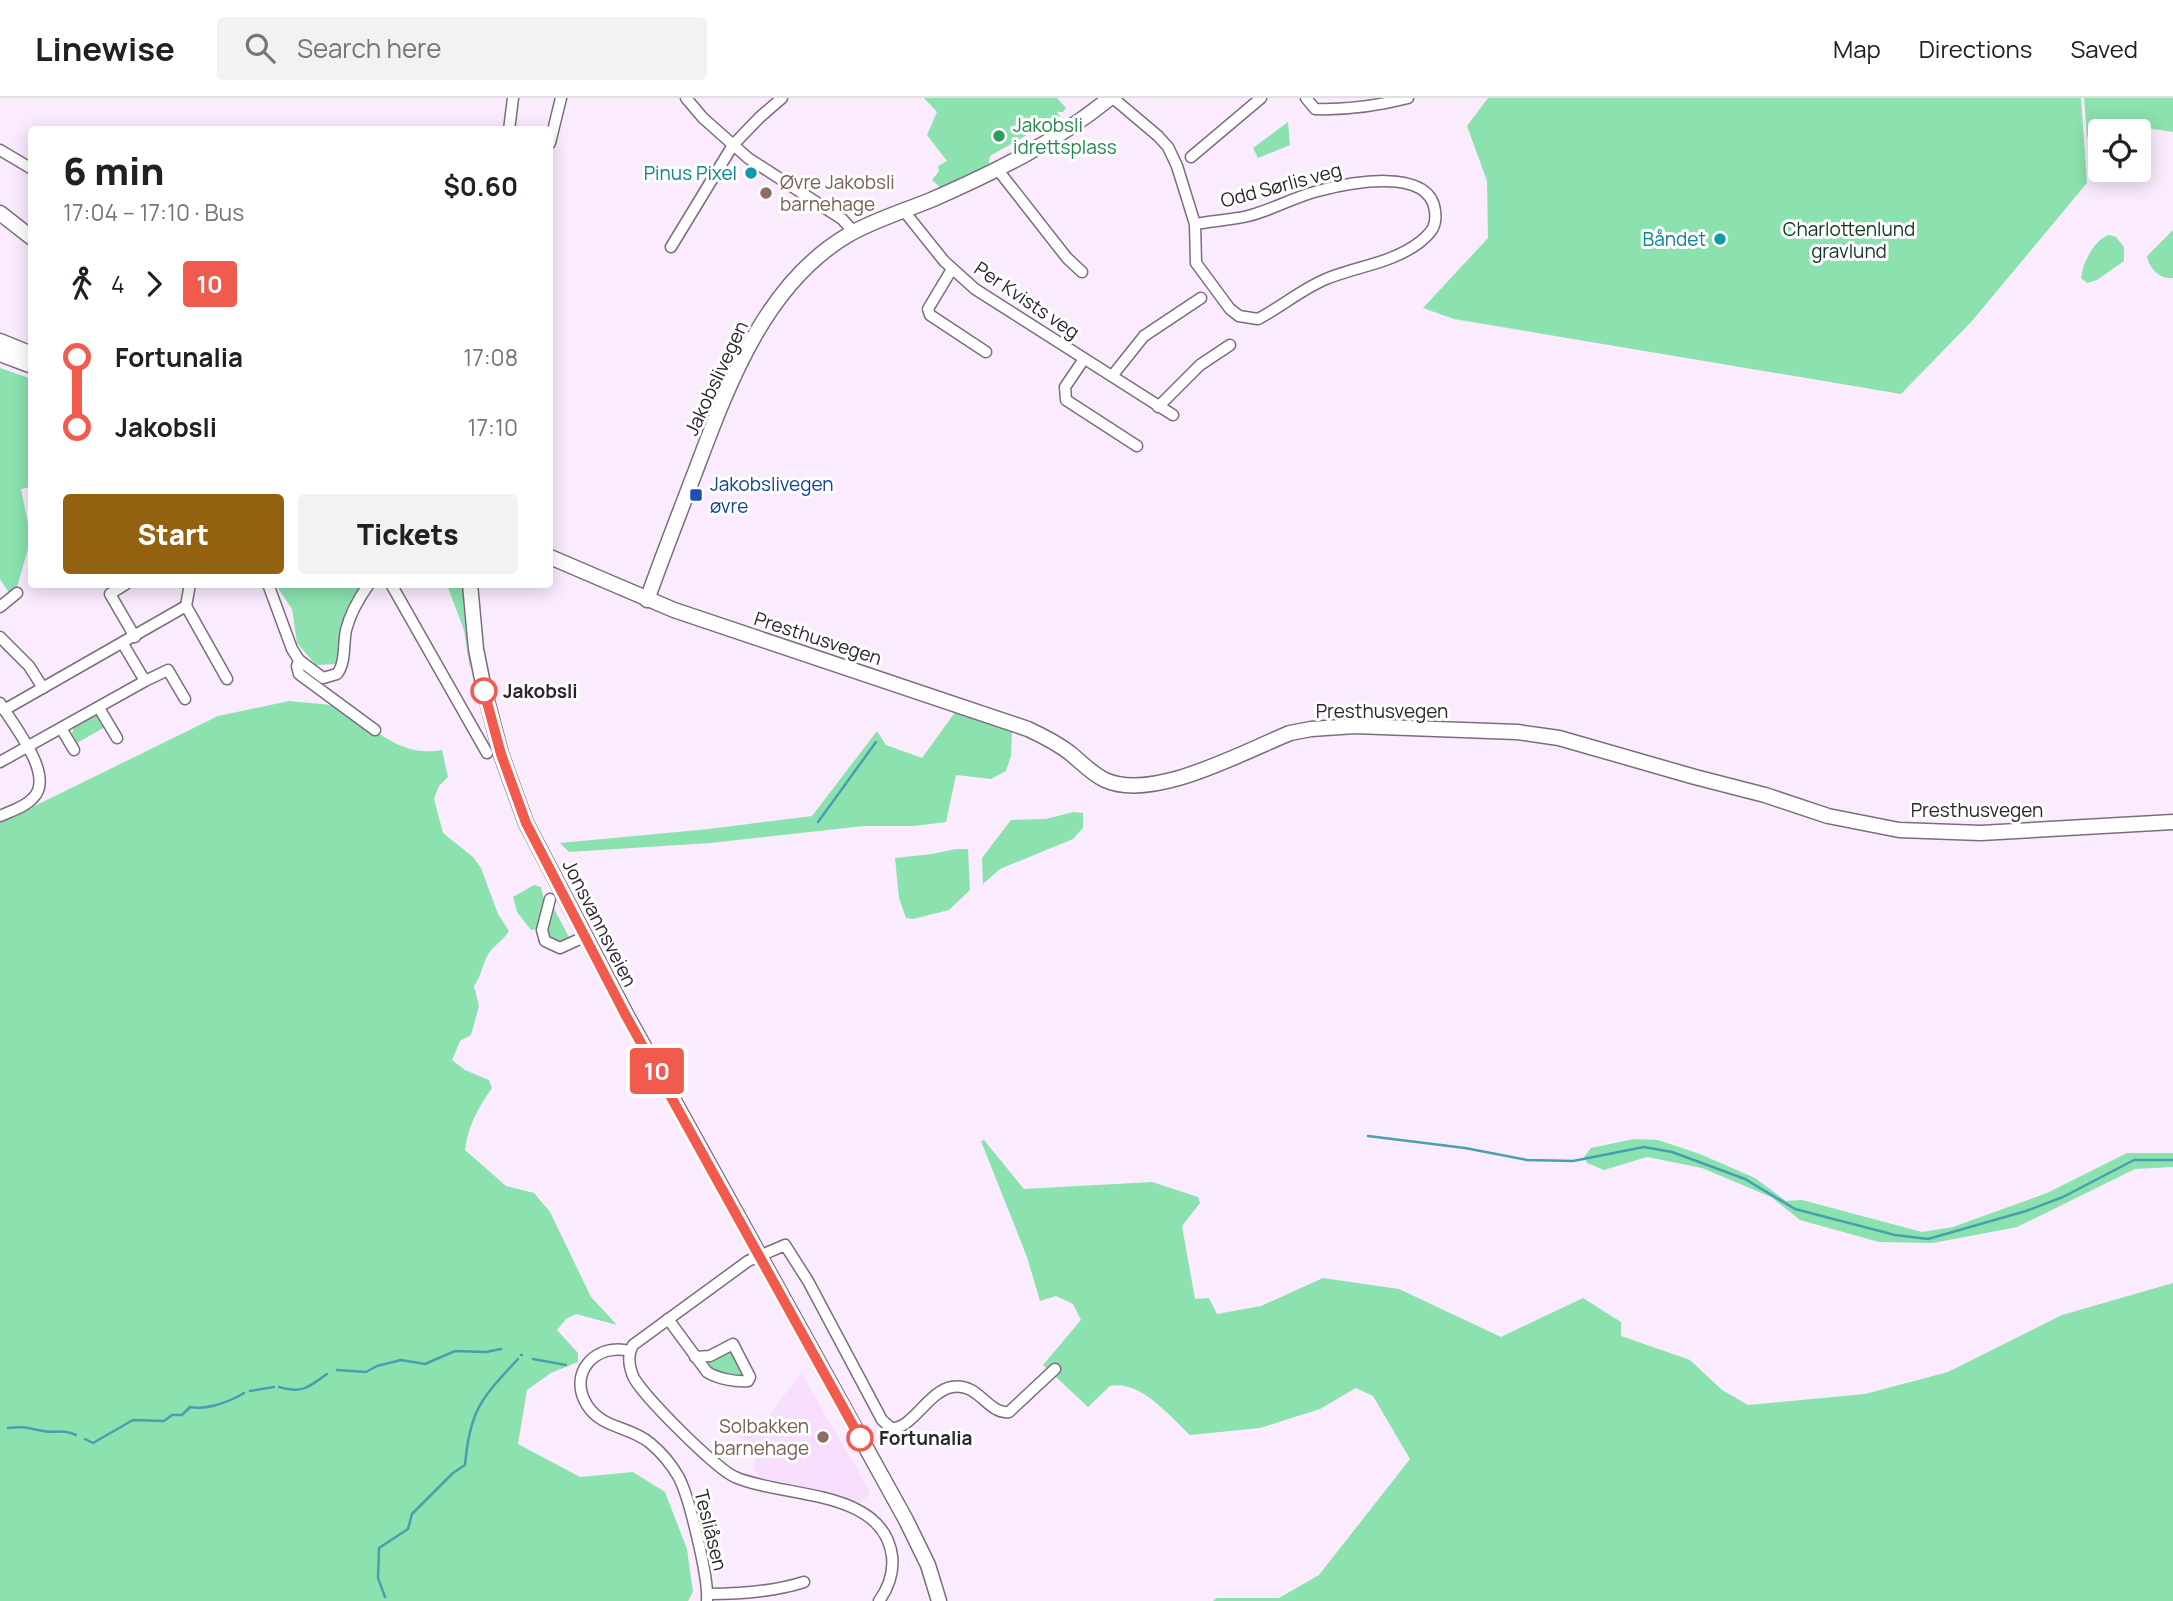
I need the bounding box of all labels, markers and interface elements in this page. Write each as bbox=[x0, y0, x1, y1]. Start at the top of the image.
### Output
search box bbox=[217, 17, 707, 80]
text: Linewise bbox=[35, 26, 175, 71]
icon: search bbox=[241, 29, 279, 67]
text: Search here bbox=[297, 30, 441, 66]
text: Map bbox=[1833, 32, 1881, 65]
text: Directions bbox=[1919, 32, 2032, 65]
text: Saved bbox=[2070, 32, 2138, 65]
place label: Jakobsli idrettsplass bbox=[1013, 112, 1117, 160]
map controls bbox=[2088, 119, 2151, 182]
button: locate bbox=[2088, 119, 2151, 182]
marker: Jakobsli idrettsplass bbox=[991, 128, 1007, 144]
text: 6 min bbox=[63, 144, 164, 196]
street label: Odd Sørlis veg bbox=[1218, 156, 1344, 214]
place label: Pinus Pixel bbox=[644, 160, 737, 186]
marker: Pinus Pixel bbox=[743, 165, 759, 181]
text: $0.60 bbox=[443, 168, 518, 204]
place label: Øvre Jakobsli barnehage bbox=[780, 169, 895, 217]
marker: Øvre Jakobsli barnehage bbox=[758, 185, 774, 201]
text: 17:04 – 17:10 · Bus bbox=[63, 196, 244, 228]
park label: Charlottenlund gravlund bbox=[1783, 216, 1915, 264]
place label: Båndet bbox=[1643, 226, 1706, 252]
marker: Båndet bbox=[1712, 231, 1728, 247]
street label: Per Kvists veg bbox=[969, 255, 1085, 345]
icon: walk bbox=[63, 265, 101, 303]
icon: forward bbox=[135, 265, 173, 303]
text: 10 bbox=[197, 267, 223, 300]
text: 4 bbox=[111, 268, 125, 300]
street label: Jakobslivegen bbox=[678, 317, 754, 439]
text: Fortunalia bbox=[115, 339, 243, 375]
text: 17:08 bbox=[463, 341, 518, 373]
text: Jakobsli bbox=[115, 409, 217, 445]
text: 17:10 bbox=[468, 411, 518, 443]
place label: Jakobslivegen øvre bbox=[710, 471, 834, 519]
marker: Jakobslivegen øvre bbox=[688, 487, 704, 503]
button: Start bbox=[63, 494, 284, 574]
button: Tickets bbox=[298, 494, 518, 574]
street label: Presthusvegen bbox=[751, 605, 885, 671]
marker: Jakobsli bbox=[471, 678, 497, 704]
place label: Jakobsli bbox=[503, 678, 578, 704]
street label: Presthusvegen bbox=[1316, 698, 1448, 724]
street label: Presthusvegen bbox=[1911, 797, 2043, 823]
street label: Jonsvannsveien bbox=[557, 855, 643, 991]
line badge: 10 bbox=[626, 1048, 688, 1094]
text: 10 bbox=[644, 1054, 670, 1087]
place label: Solbakken barnehage bbox=[714, 1413, 809, 1461]
marker: Fortunalia bbox=[847, 1425, 873, 1451]
place label: Fortunalia bbox=[879, 1425, 973, 1451]
marker: Solbakken barnehage bbox=[815, 1429, 831, 1445]
street label: Tesliåsen bbox=[688, 1487, 734, 1573]

